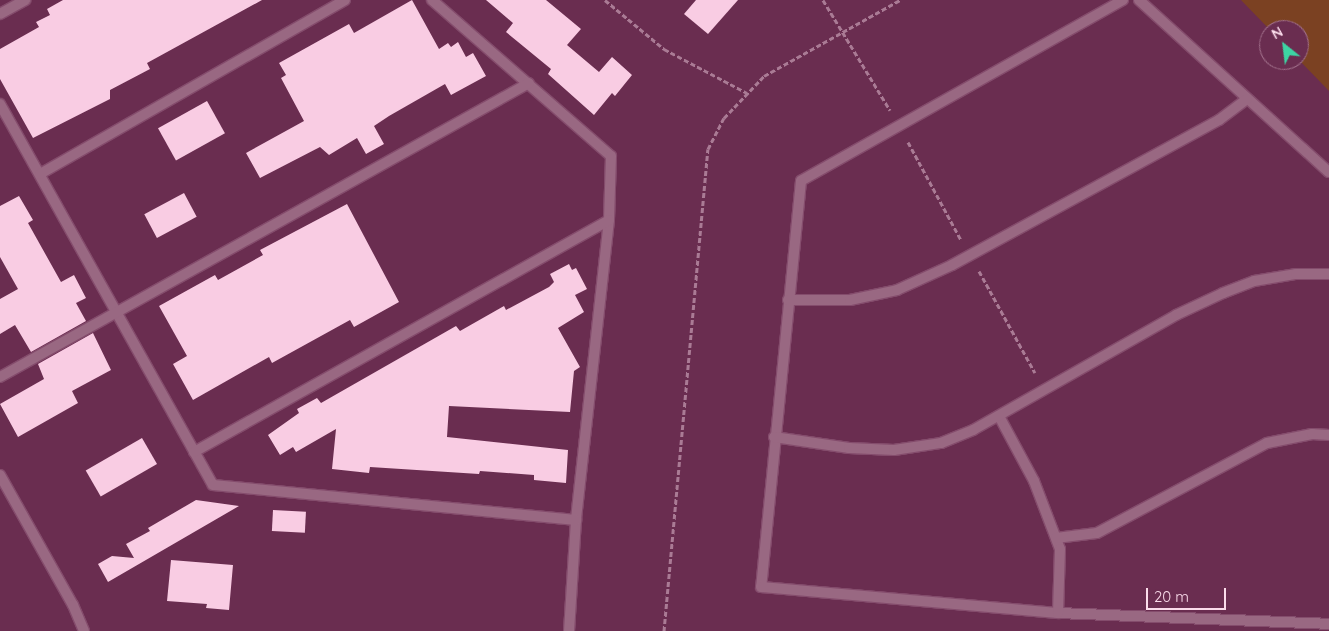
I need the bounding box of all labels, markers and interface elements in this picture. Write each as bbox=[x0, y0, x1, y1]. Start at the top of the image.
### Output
north arrow bbox=[1259, 20, 1309, 70]
text: N bbox=[1268, 22, 1286, 43]
scale bar bbox=[1149, 578, 1229, 610]
text: 20 m bbox=[1154, 587, 1189, 606]

